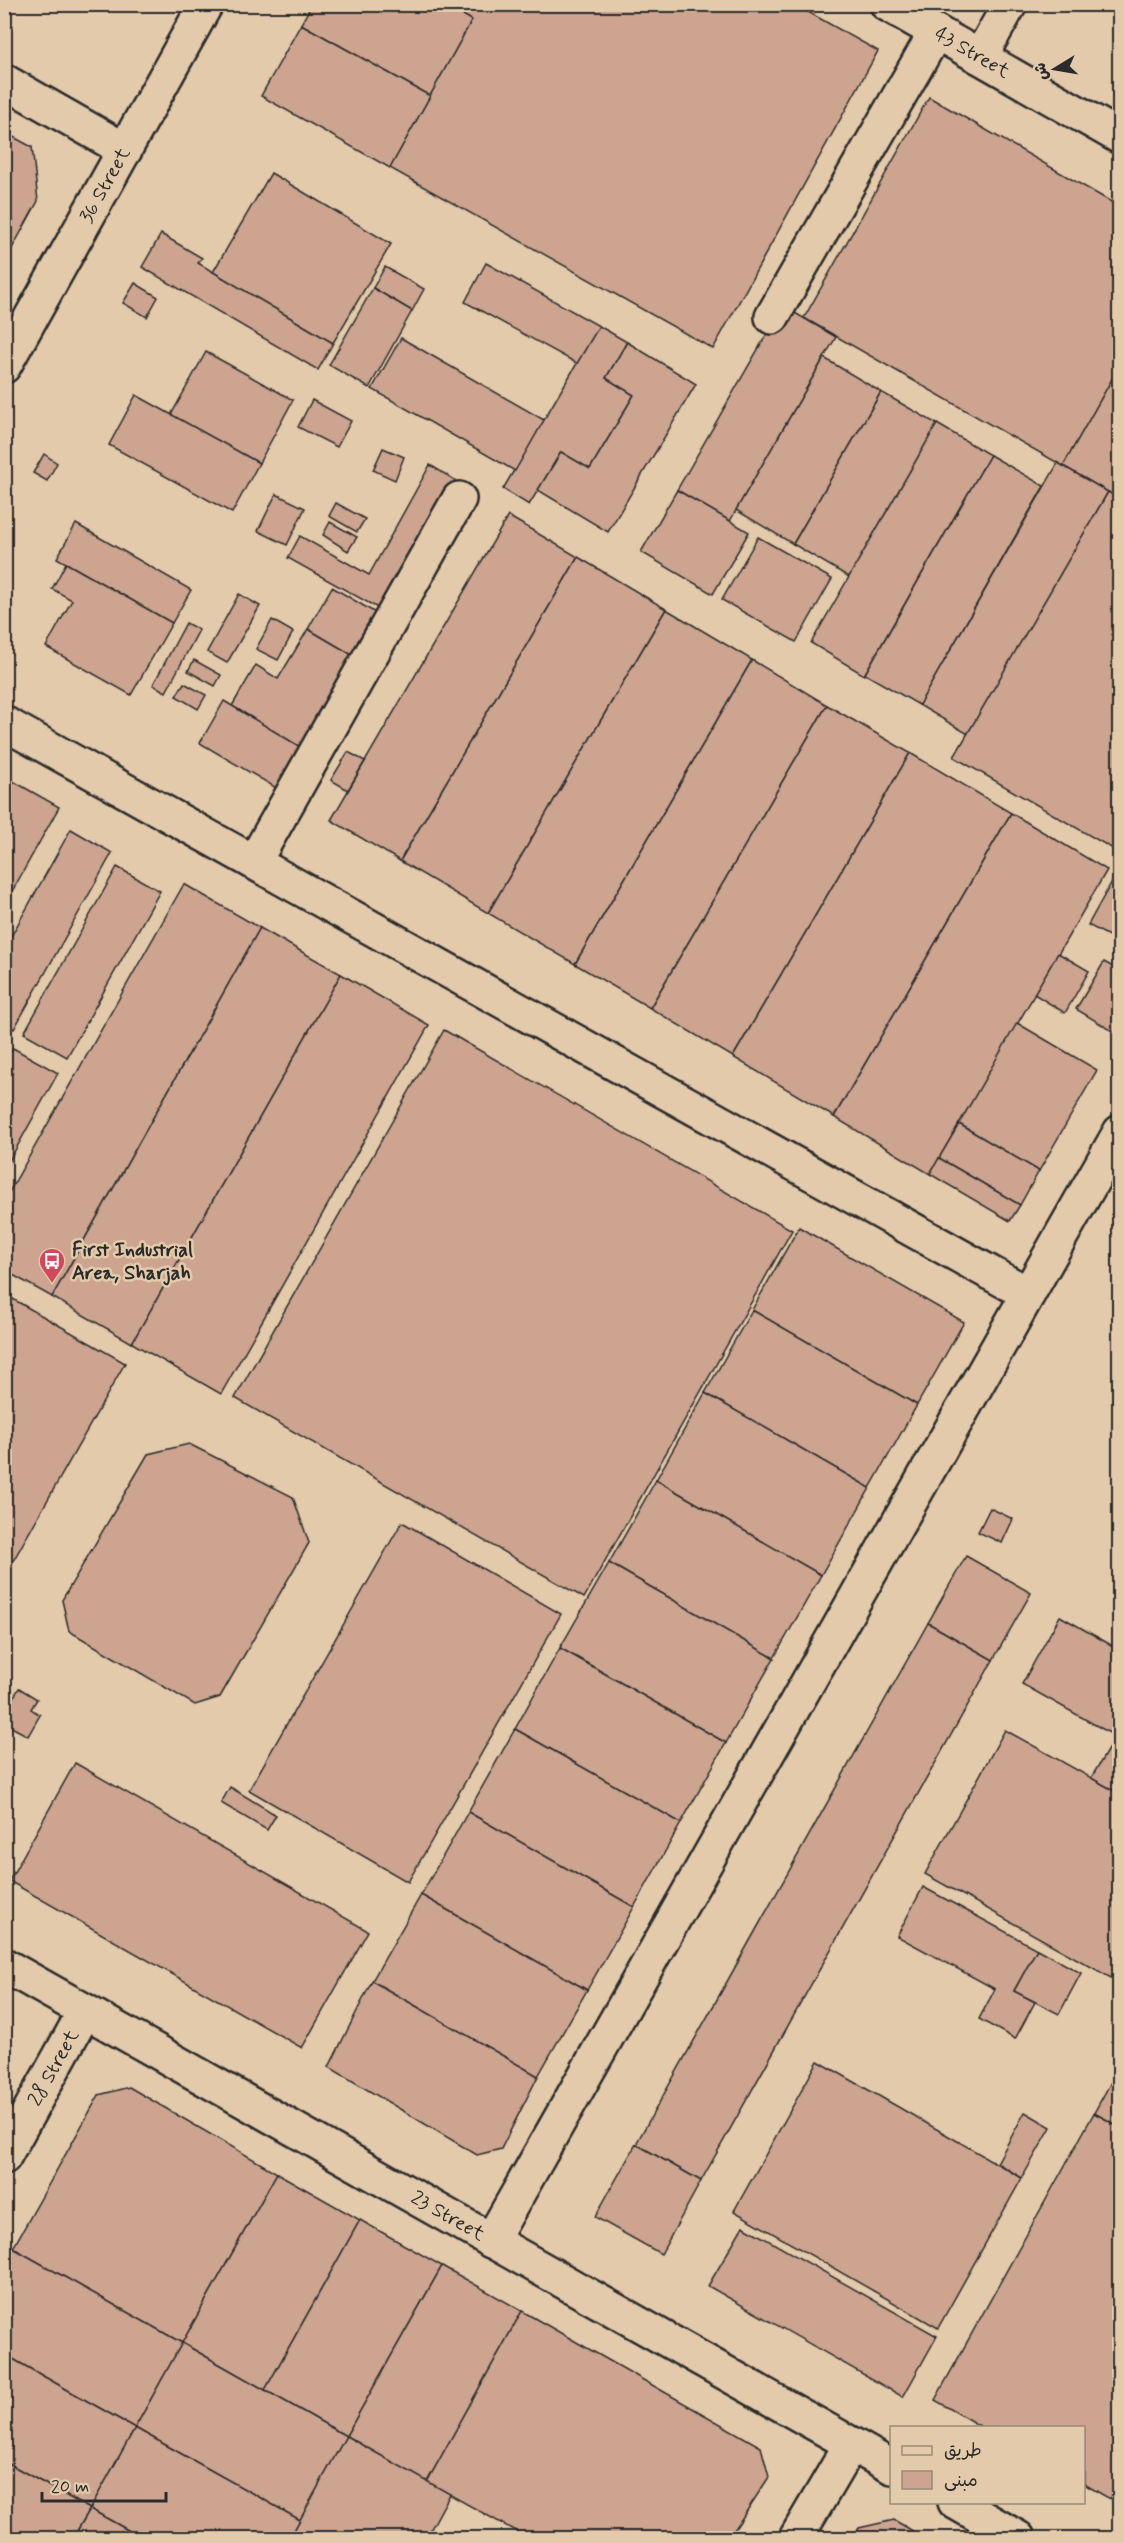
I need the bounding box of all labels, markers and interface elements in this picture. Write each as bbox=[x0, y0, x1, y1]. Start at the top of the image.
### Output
street label: 43 Street bbox=[929, 20, 1015, 85]
north arrow bbox=[1025, 39, 1085, 99]
text: ش bbox=[1030, 61, 1054, 82]
street label: 36 Street bbox=[73, 142, 137, 228]
place label: First Industrial Area, Sharjah bbox=[72, 1237, 193, 1287]
bus stop icon: First Industrial Area, Sharjah bbox=[37, 1246, 67, 1284]
street label: 28 Street bbox=[21, 2025, 86, 2111]
street label: 23 Street bbox=[406, 2184, 490, 2248]
legend bbox=[890, 2426, 1085, 2504]
text: طريق bbox=[944, 2439, 982, 2463]
scale bar bbox=[42, 2465, 166, 2503]
text: مبنى bbox=[944, 2469, 978, 2493]
text: 20 m bbox=[51, 2475, 89, 2499]

